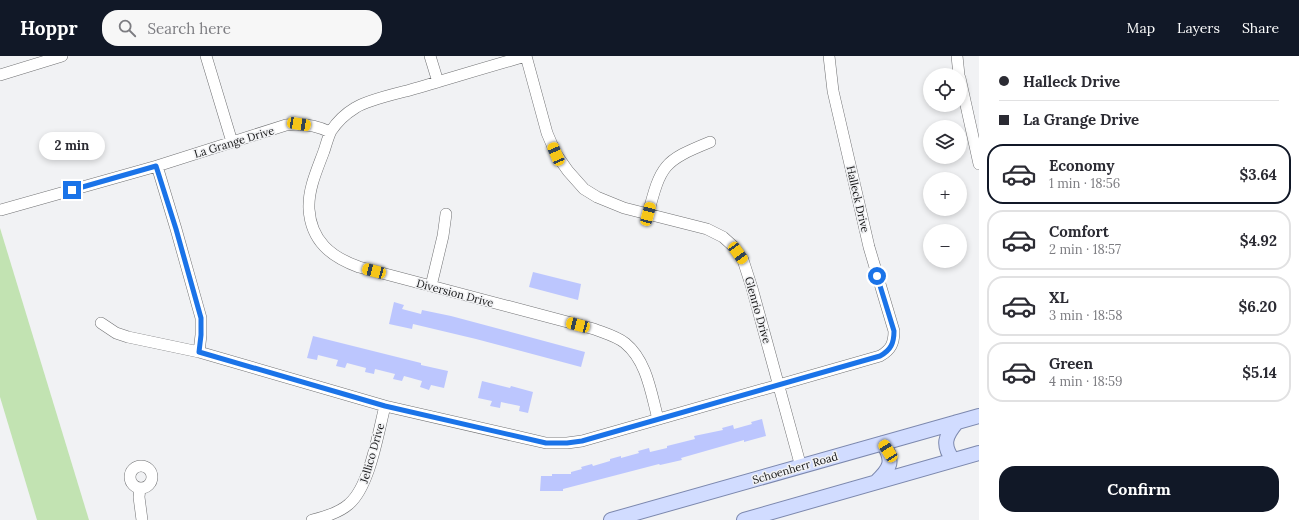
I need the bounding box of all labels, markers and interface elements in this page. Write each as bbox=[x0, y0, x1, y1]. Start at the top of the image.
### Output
search box bbox=[102, 10, 382, 46]
text: Hoppr bbox=[20, 16, 78, 40]
icon: search bbox=[116, 17, 138, 39]
text: Search here bbox=[148, 19, 231, 38]
text: Map bbox=[1127, 19, 1155, 37]
text: Layers bbox=[1177, 19, 1220, 37]
text: Share bbox=[1242, 19, 1279, 37]
map controls bbox=[923, 68, 967, 268]
button: locate bbox=[923, 68, 967, 112]
text: Halleck Drive bbox=[1023, 72, 1120, 91]
text: La Grange Drive bbox=[1023, 110, 1139, 129]
car bbox=[286, 116, 312, 132]
button: layers bbox=[923, 120, 967, 164]
street label: La Grange Drive bbox=[192, 123, 276, 161]
callout: 2 min bbox=[39, 132, 105, 160]
text: 2 min bbox=[55, 137, 89, 154]
car bbox=[546, 141, 566, 167]
icon: car bbox=[1001, 156, 1037, 192]
text: Economy bbox=[1049, 156, 1114, 175]
street label: Halleck Drive bbox=[844, 164, 873, 234]
text: $3.64 bbox=[1239, 165, 1277, 184]
button: + bbox=[923, 172, 967, 216]
text: 1 min · 18:56 bbox=[1049, 175, 1120, 192]
route end bbox=[63, 181, 81, 199]
car bbox=[639, 201, 657, 227]
icon: car bbox=[1001, 222, 1037, 258]
text: Comfort bbox=[1049, 222, 1109, 241]
button: − bbox=[923, 224, 967, 268]
text: $4.92 bbox=[1240, 231, 1277, 250]
car bbox=[726, 240, 750, 266]
text: 2 min · 18:57 bbox=[1049, 241, 1121, 258]
car bbox=[361, 262, 387, 280]
route start bbox=[868, 267, 886, 285]
street label: Glenrio Drive bbox=[742, 275, 774, 345]
street label: Diversion Drive bbox=[415, 276, 495, 310]
icon: car bbox=[1001, 288, 1037, 324]
text: XL bbox=[1049, 288, 1069, 307]
text: $6.20 bbox=[1239, 297, 1277, 316]
text: 3 min · 18:58 bbox=[1049, 307, 1123, 324]
car bbox=[565, 316, 591, 334]
icon: car bbox=[1001, 354, 1037, 390]
text: Green bbox=[1049, 354, 1093, 373]
text: $5.14 bbox=[1242, 363, 1277, 382]
text: 4 min · 18:59 bbox=[1049, 373, 1123, 390]
street label: Jellico Drive bbox=[357, 421, 387, 486]
car bbox=[876, 438, 900, 464]
street label: Schoenherr Road bbox=[751, 449, 840, 487]
button: Confirm bbox=[999, 466, 1279, 512]

